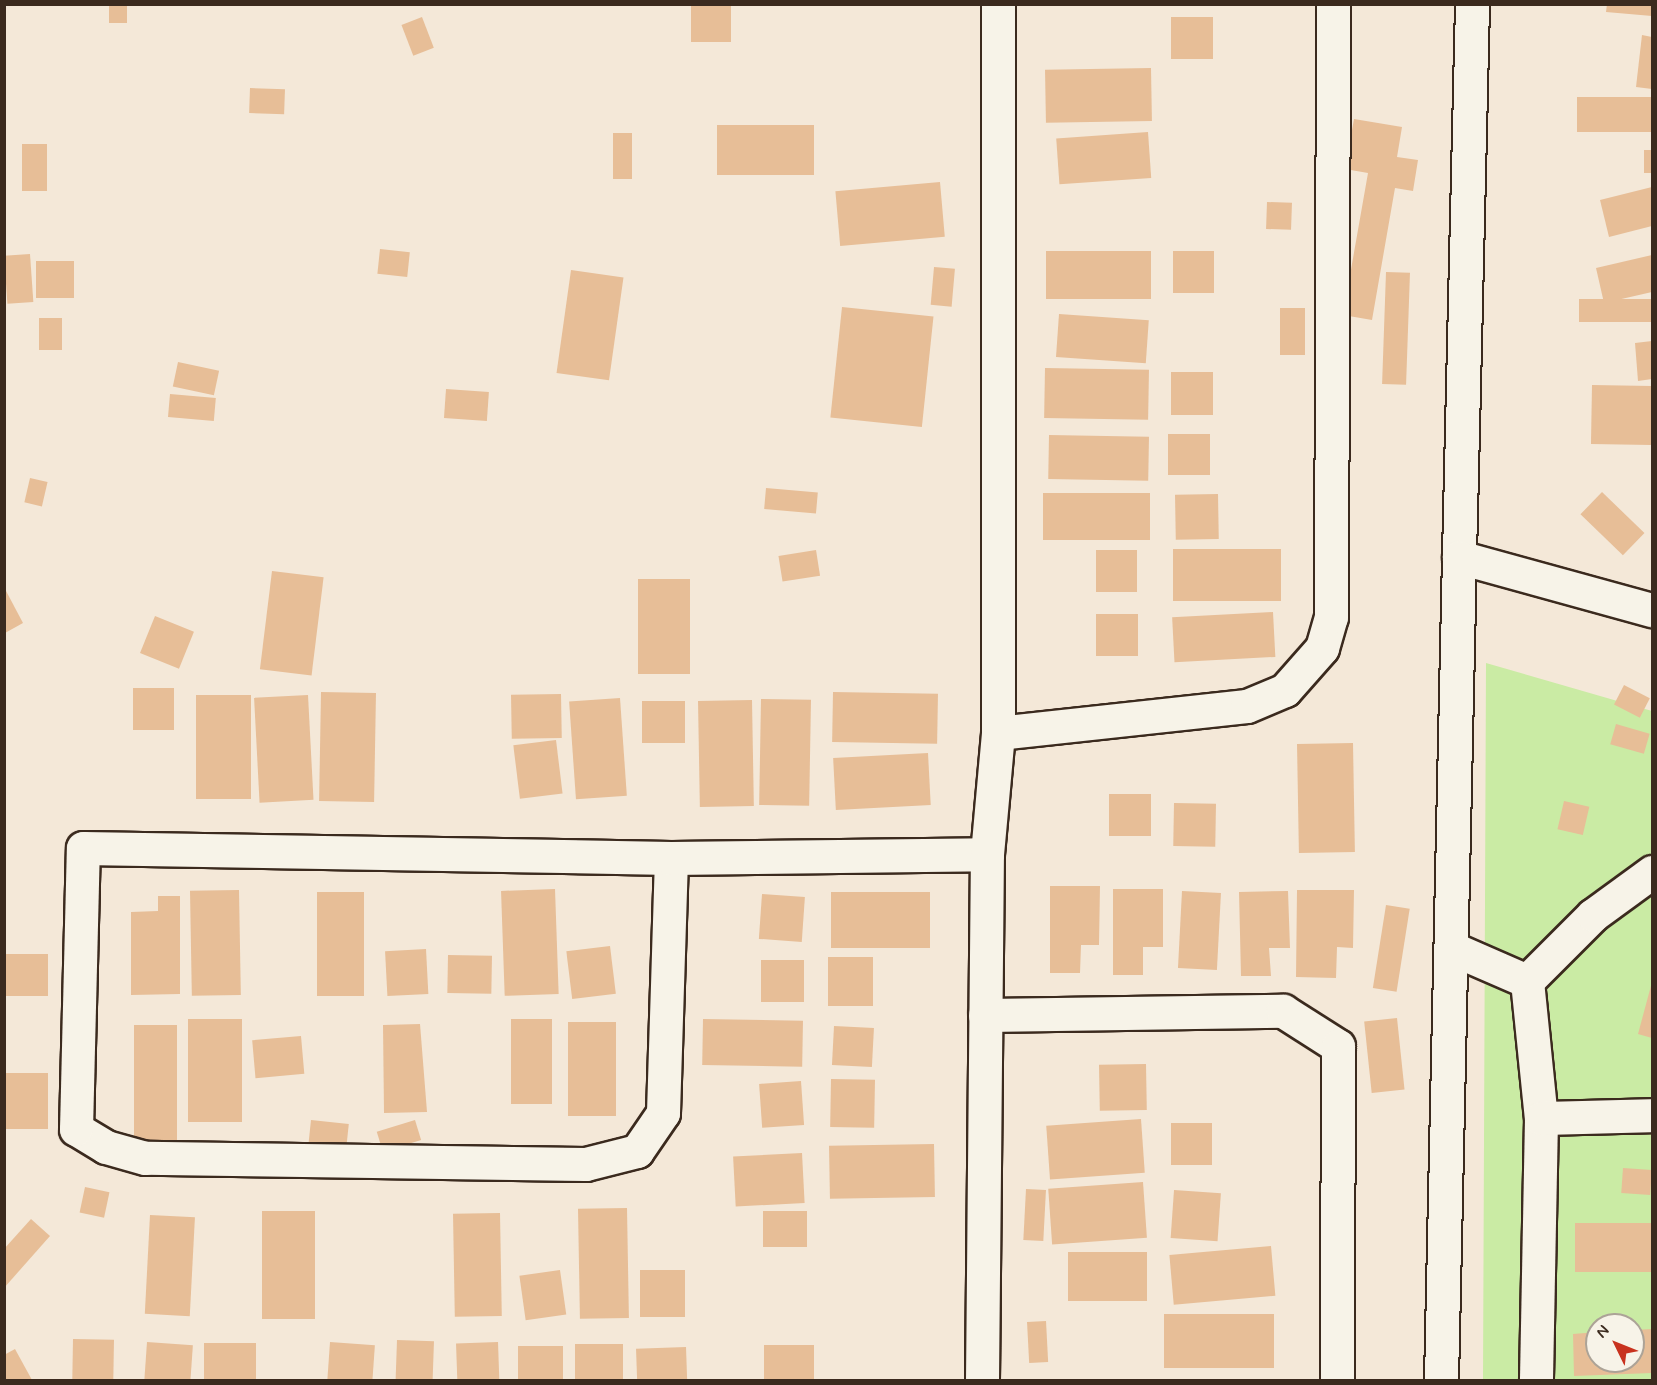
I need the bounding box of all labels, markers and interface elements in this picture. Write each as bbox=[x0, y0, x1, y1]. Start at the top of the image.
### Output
north arrow bbox=[1585, 1313, 1645, 1373]
text: N bbox=[1592, 1321, 1614, 1343]

